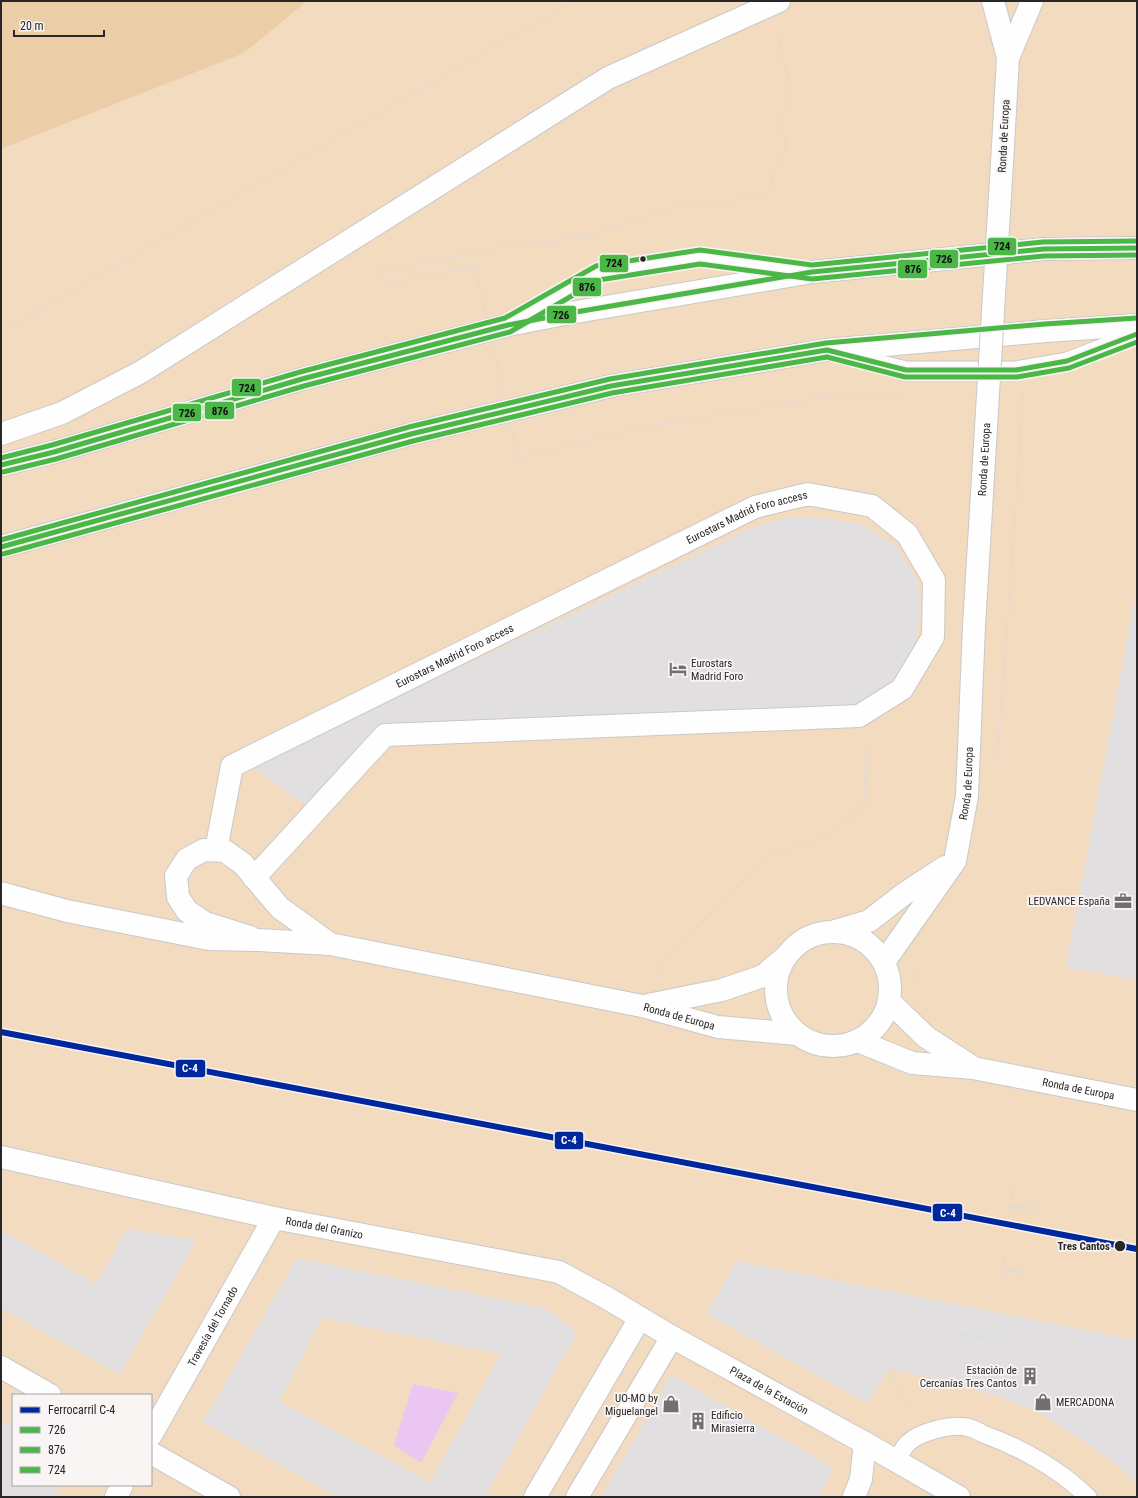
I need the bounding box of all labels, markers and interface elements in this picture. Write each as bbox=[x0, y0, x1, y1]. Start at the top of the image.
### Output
scale bar bbox=[14, 12, 104, 38]
text: 20 m bbox=[20, 19, 44, 33]
street label: Ronda de Europa bbox=[996, 99, 1012, 173]
line badge: 724 bbox=[987, 237, 1017, 256]
text: 724 bbox=[994, 240, 1011, 253]
line badge: 726 bbox=[929, 249, 959, 269]
text: 726 bbox=[936, 253, 953, 266]
line badge: 724 bbox=[599, 254, 629, 273]
unlabelled marker bbox=[638, 254, 648, 264]
text: 724 bbox=[606, 257, 623, 270]
line badge: 876 bbox=[897, 259, 928, 279]
text: 876 bbox=[905, 263, 922, 276]
line badge: 876 bbox=[572, 277, 602, 297]
text: 876 bbox=[579, 281, 596, 294]
line badge: 726 bbox=[546, 305, 577, 324]
text: 726 bbox=[553, 309, 570, 322]
line badge: 724 bbox=[231, 378, 262, 397]
text: 724 bbox=[239, 382, 256, 395]
line badge: 876 bbox=[204, 401, 235, 420]
line badge: 726 bbox=[172, 403, 202, 422]
text: 876 bbox=[212, 405, 229, 418]
text: 726 bbox=[179, 407, 196, 420]
street label: Ronda de Europa bbox=[975, 422, 993, 496]
street label: Eurostars Madrid Foro access bbox=[684, 488, 809, 547]
street label: Eurostars Madrid Foro access bbox=[394, 621, 516, 690]
place label: Eurostars Madrid Foro bbox=[691, 657, 744, 683]
hotel icon: Eurostars Madrid Foro bbox=[668, 659, 688, 679]
street label: Ronda de Europa bbox=[956, 747, 976, 821]
office icon: LEDVANCE España bbox=[1113, 891, 1133, 911]
place label: LEDVANCE España bbox=[1028, 895, 1110, 908]
street label: Ronda de Europa bbox=[642, 1000, 716, 1032]
line badge: C-4 bbox=[175, 1059, 206, 1078]
text: C-4 bbox=[182, 1062, 198, 1075]
street label: Ronda de Europa bbox=[1041, 1075, 1116, 1102]
line badge: C-4 bbox=[554, 1131, 584, 1150]
text: C-4 bbox=[561, 1134, 577, 1147]
line badge: C-4 bbox=[932, 1203, 963, 1222]
text: C-4 bbox=[940, 1207, 956, 1220]
street label: Ronda del Granizo bbox=[284, 1214, 365, 1241]
marker: Tres Cantos bbox=[1113, 1239, 1127, 1253]
place label: Tres Cantos bbox=[1058, 1240, 1110, 1253]
street label: Travesía del Tornado bbox=[185, 1283, 241, 1369]
street label: Plaza de la Estación bbox=[728, 1364, 811, 1417]
place label: Estación de Cercanías Tres Cantos bbox=[920, 1364, 1017, 1390]
building icon: Estación de Cercanías Tres Cantos bbox=[1020, 1366, 1040, 1386]
place label: UO-MO by Miguelangel bbox=[605, 1392, 658, 1418]
shop icon: MERCADONA bbox=[1033, 1392, 1053, 1412]
legend bbox=[12, 1394, 152, 1486]
shop icon: UO-MO by Miguelangel bbox=[661, 1394, 681, 1414]
place label: MERCADONA bbox=[1056, 1396, 1115, 1409]
text: Ferrocarril C-4 bbox=[48, 1403, 115, 1417]
place label: Edificio Mirasierra bbox=[711, 1409, 755, 1435]
building icon: Edificio Mirasierra bbox=[688, 1411, 708, 1431]
text: 726 bbox=[48, 1423, 66, 1437]
text: 876 bbox=[48, 1443, 66, 1457]
text: 724 bbox=[48, 1463, 66, 1477]

